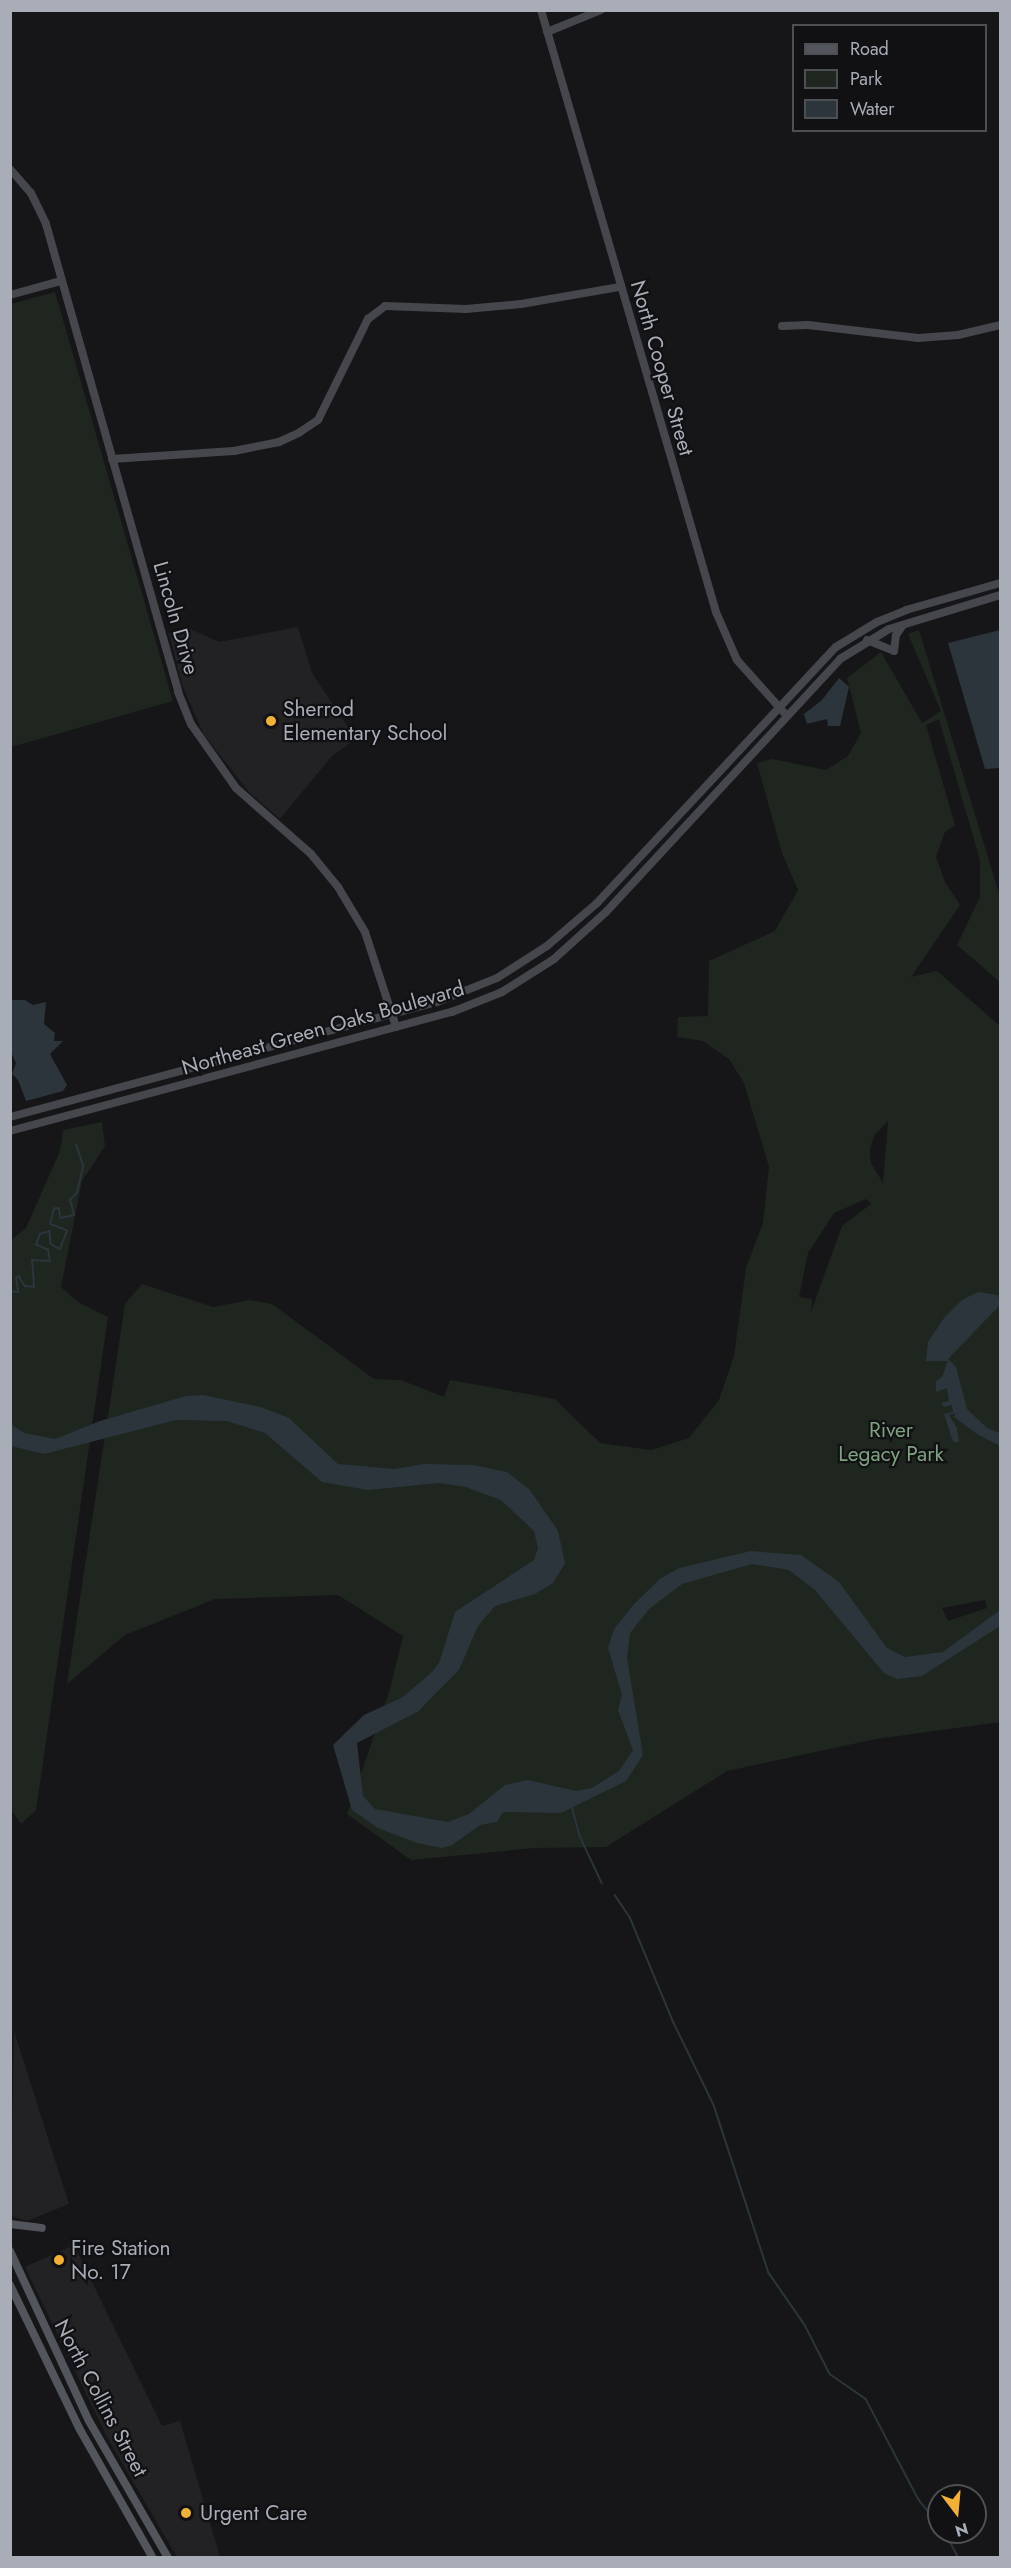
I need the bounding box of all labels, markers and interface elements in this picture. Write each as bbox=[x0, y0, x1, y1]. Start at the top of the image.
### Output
legend bbox=[792, 24, 987, 132]
text: Road bbox=[850, 36, 889, 62]
text: Park bbox=[850, 66, 882, 92]
text: Water bbox=[850, 96, 894, 122]
street label: North Cooper Street bbox=[625, 278, 699, 458]
street label: Lincoln Drive bbox=[148, 559, 204, 677]
place label: Sherrod Elementary School bbox=[283, 696, 447, 746]
marker: Sherrod Elementary School bbox=[264, 714, 278, 728]
street label: Northeast Green Oaks Boulevard bbox=[179, 976, 467, 1080]
park label: River Legacy Park bbox=[838, 1417, 944, 1467]
place label: Fire Station No. 17 bbox=[71, 2235, 171, 2285]
marker: Fire Station No. 17 bbox=[52, 2253, 66, 2267]
street label: North Collins Street bbox=[49, 2315, 153, 2481]
north arrow bbox=[927, 2484, 987, 2544]
place label: Urgent Care bbox=[200, 2500, 307, 2526]
marker: Urgent Care bbox=[177, 2504, 195, 2522]
text: N bbox=[952, 2517, 971, 2543]

